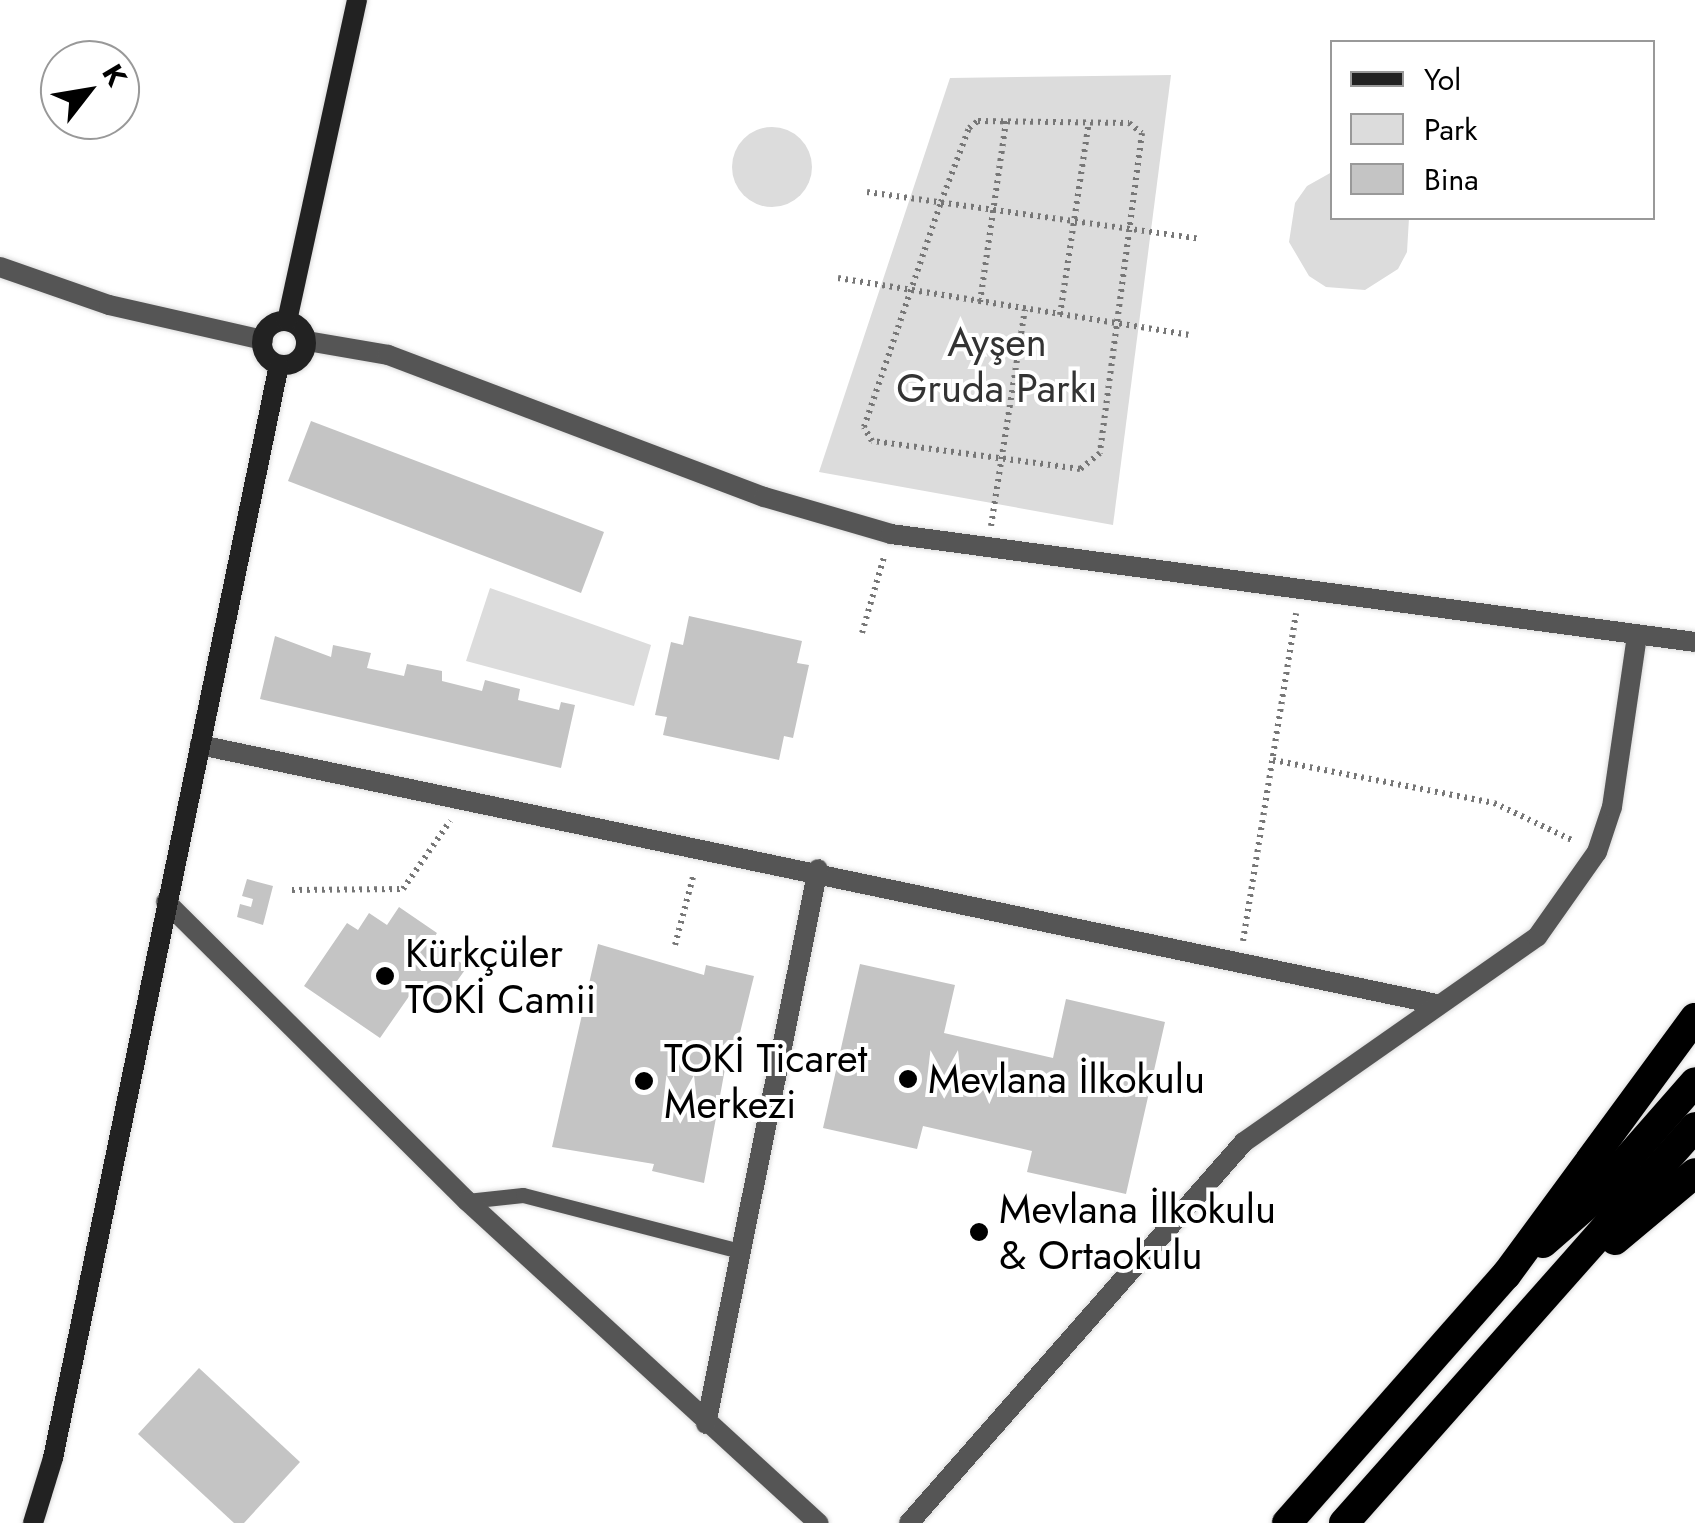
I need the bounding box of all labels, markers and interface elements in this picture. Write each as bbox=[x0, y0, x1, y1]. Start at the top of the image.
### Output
north arrow bbox=[40, 40, 140, 140]
legend bbox=[1330, 40, 1655, 220]
text: K bbox=[92, 56, 137, 94]
text: Yol bbox=[1424, 58, 1461, 101]
text: Park bbox=[1424, 108, 1477, 151]
text: Bina bbox=[1424, 158, 1479, 201]
park label: Ayşen Gruda Parkı bbox=[896, 318, 1098, 412]
place label: Kürkçüler TOKİ Camii bbox=[405, 929, 596, 1023]
marker: Kürkçüler TOKİ Camii bbox=[374, 965, 396, 987]
place label: TOKİ Ticaret Merkezi bbox=[664, 1034, 867, 1128]
place label: Mevlana İlkokulu bbox=[928, 1055, 1205, 1103]
marker: Mevlana İlkokulu bbox=[897, 1068, 919, 1090]
marker: TOKİ Ticaret Merkezi bbox=[633, 1070, 655, 1092]
place label: Mevlana İlkokulu & Ortaokulu bbox=[999, 1185, 1276, 1279]
marker: Mevlana İlkokulu & Ortaokulu bbox=[968, 1221, 990, 1243]

